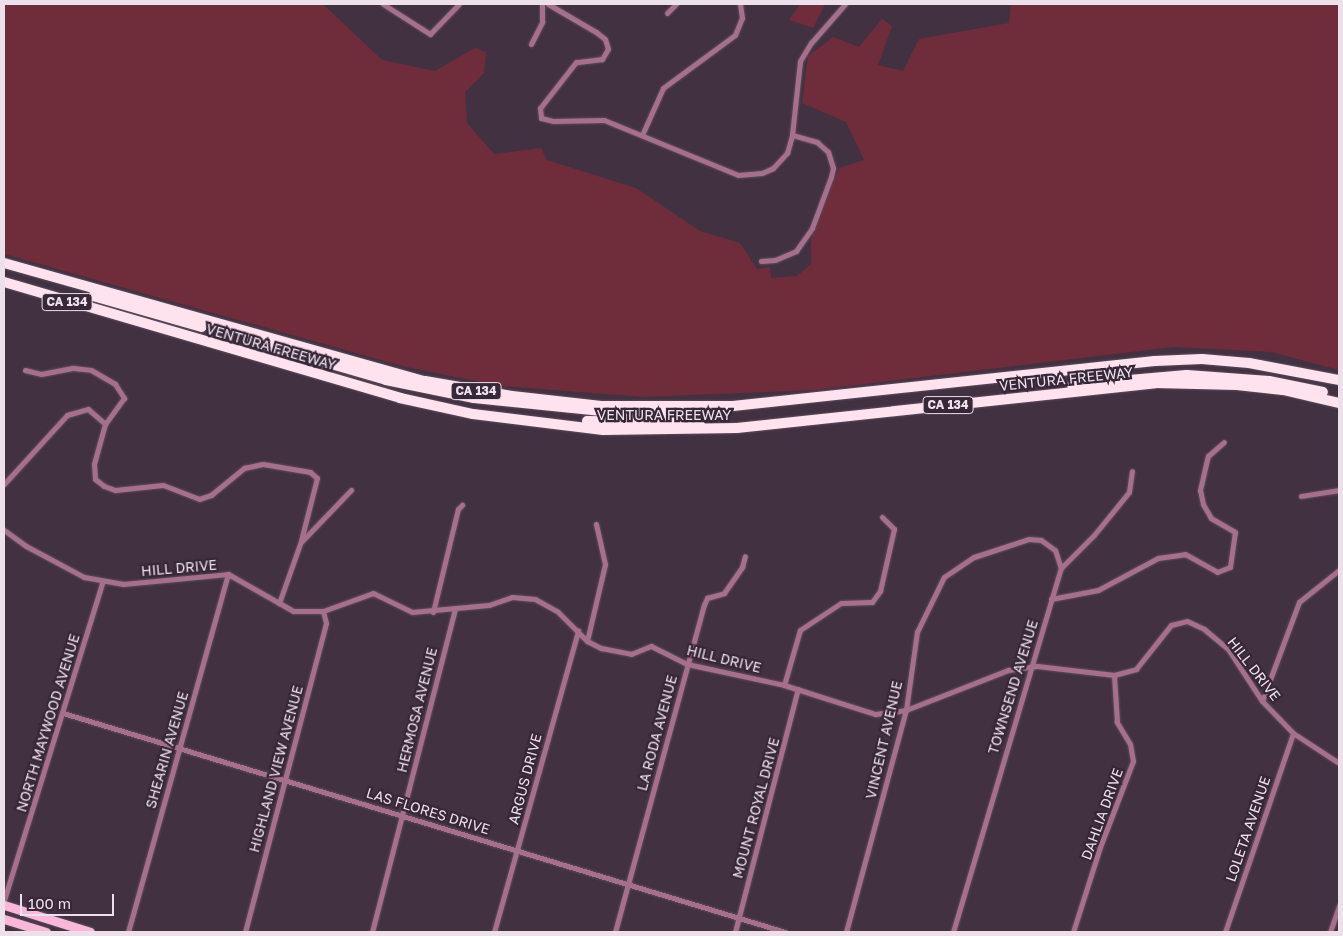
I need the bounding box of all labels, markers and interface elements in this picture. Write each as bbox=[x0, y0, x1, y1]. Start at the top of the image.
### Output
road number: CA 134 bbox=[41, 292, 93, 312]
street label: VENTURA FREEWAY bbox=[204, 320, 338, 374]
street label: VENTURA FREEWAY bbox=[998, 364, 1134, 394]
road number: CA 134 bbox=[450, 382, 502, 401]
road number: CA 134 bbox=[922, 396, 974, 414]
street label: VENTURA FREEWAY bbox=[597, 407, 731, 423]
street label: HILL DRIVE bbox=[140, 556, 218, 580]
street label: TOWNSEND AVENUE bbox=[985, 618, 1041, 756]
street label: NORTH MAYWOOD AVENUE bbox=[13, 632, 83, 814]
street label: HILL DRIVE bbox=[1224, 634, 1284, 704]
street label: HILL DRIVE bbox=[685, 642, 763, 676]
street label: HERMOSA AVENUE bbox=[393, 646, 441, 774]
street label: LA RODA AVENUE bbox=[633, 673, 681, 793]
street label: VINCENT AVENUE bbox=[862, 679, 906, 801]
street label: HIGHLAND VIEW AVENUE bbox=[246, 684, 306, 854]
street label: SHEARIN AVENUE bbox=[142, 690, 192, 810]
street label: ARGUS DRIVE bbox=[505, 732, 545, 826]
street label: MOUNT ROYAL DRIVE bbox=[729, 736, 783, 880]
street label: DAHLIA DRIVE bbox=[1078, 766, 1126, 862]
street label: LOLETA AVENUE bbox=[1222, 774, 1274, 884]
street label: LAS FLORES DRIVE bbox=[364, 784, 492, 838]
scale bar bbox=[22, 884, 116, 916]
text: 100 m bbox=[28, 894, 71, 912]

